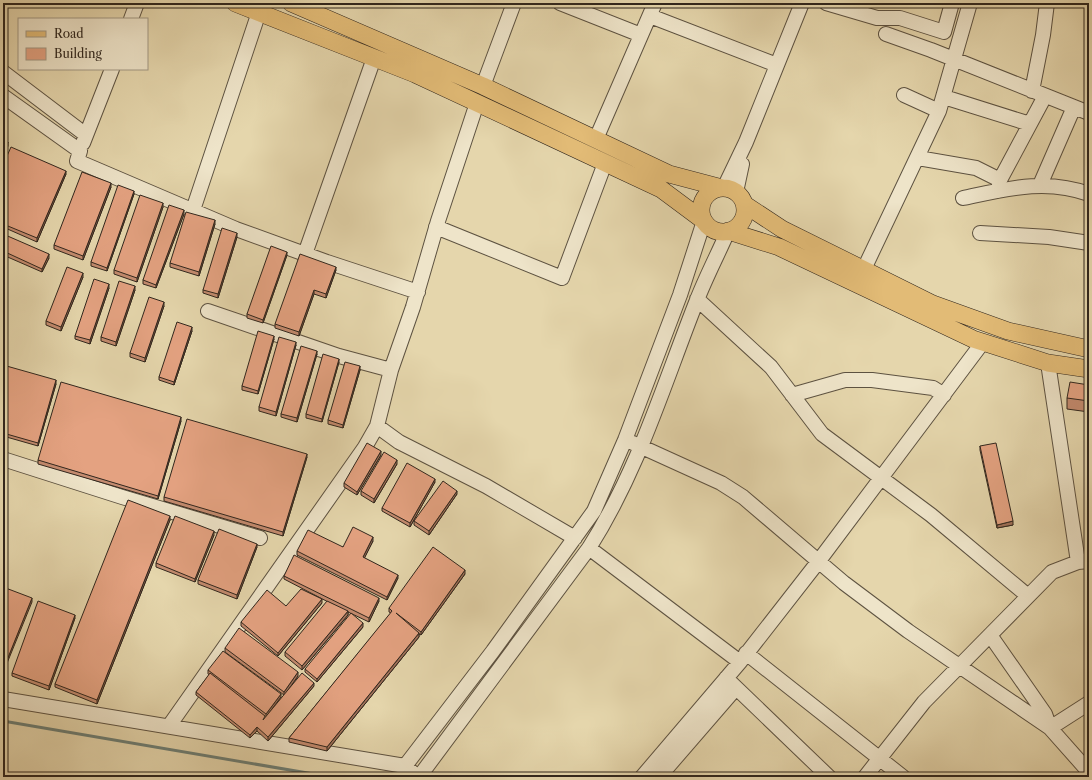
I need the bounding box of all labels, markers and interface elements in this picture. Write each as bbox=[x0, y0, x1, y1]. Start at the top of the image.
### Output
legend bbox=[18, 18, 148, 70]
text: Road bbox=[54, 26, 84, 41]
text: Building bbox=[54, 46, 102, 61]

